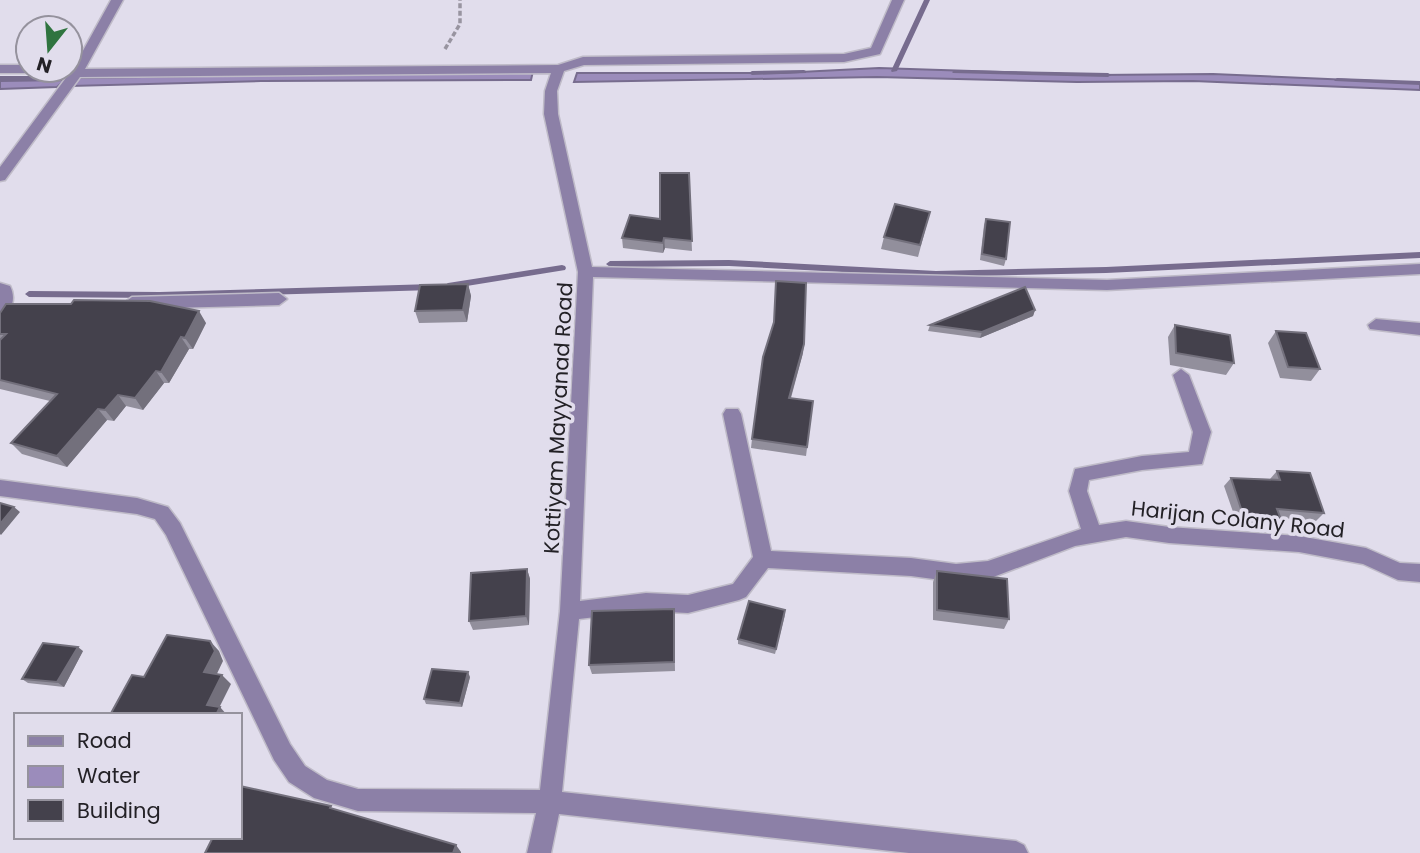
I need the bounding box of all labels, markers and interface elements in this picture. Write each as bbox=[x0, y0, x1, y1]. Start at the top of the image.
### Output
north arrow bbox=[14, 14, 84, 84]
text: N bbox=[33, 50, 55, 80]
street label: Kottiyam Mayyanad Road bbox=[536, 281, 580, 555]
street label: Harijan Colany Road bbox=[1130, 493, 1346, 545]
legend bbox=[14, 713, 242, 839]
text: Road bbox=[77, 726, 132, 755]
text: Water bbox=[77, 761, 140, 790]
text: Building bbox=[77, 796, 161, 825]

